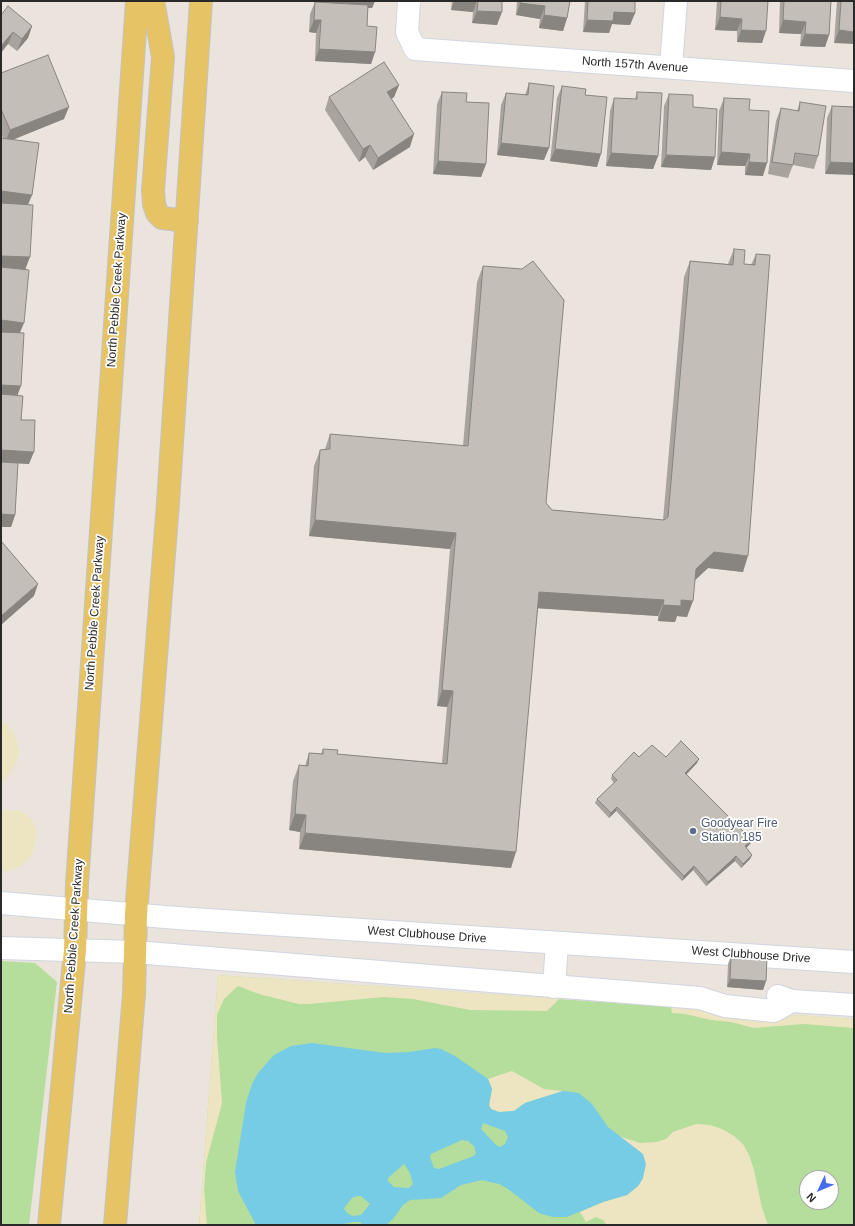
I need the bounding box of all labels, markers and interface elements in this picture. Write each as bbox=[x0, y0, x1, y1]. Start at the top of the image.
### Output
street label: North 157th Avenue bbox=[581, 54, 689, 76]
street label: North Pebble Creek Parkway bbox=[104, 212, 130, 368]
street label: North Pebble Creek Parkway bbox=[82, 535, 108, 691]
place label: Goodyear Fire Station 185 bbox=[701, 817, 778, 845]
marker: Goodyear Fire Station 185 bbox=[688, 826, 698, 836]
street label: North Pebble Creek Parkway bbox=[61, 858, 87, 1014]
street label: West Clubhouse Drive bbox=[367, 924, 487, 946]
street label: West Clubhouse Drive bbox=[691, 944, 811, 966]
north arrow bbox=[799, 1170, 839, 1210]
text: N bbox=[804, 1191, 818, 1205]

